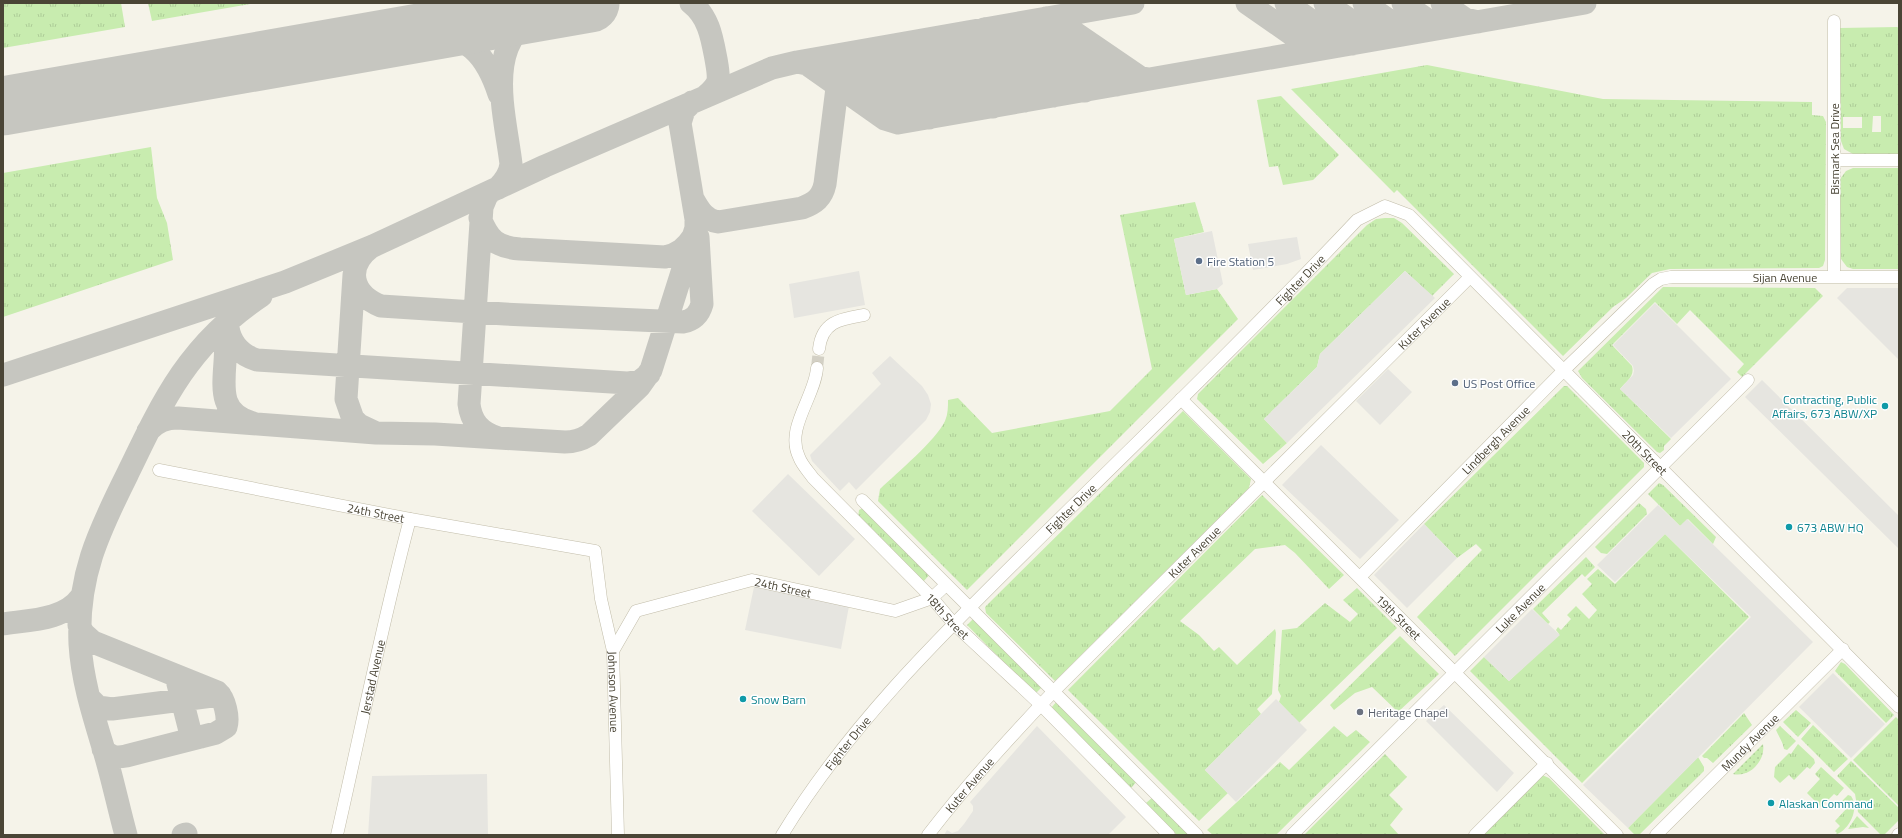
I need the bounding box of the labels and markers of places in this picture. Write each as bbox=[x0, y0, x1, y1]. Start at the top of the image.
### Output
place label: Fire Station 5 bbox=[1207, 252, 1275, 271]
marker: Fire Station 5 bbox=[1194, 256, 1204, 266]
place label: US Post Office bbox=[1463, 374, 1535, 393]
marker: US Post Office bbox=[1450, 378, 1460, 388]
place label: Contracting, Public Affairs, 673 ABW/XP bbox=[1772, 390, 1877, 423]
marker: Contracting, Public Affairs, 673 ABW/XP bbox=[1880, 401, 1890, 411]
place label: 673 ABW HQ bbox=[1797, 518, 1864, 537]
marker: 673 ABW HQ bbox=[1784, 522, 1794, 532]
place label: Snow Barn bbox=[751, 690, 806, 709]
marker: Snow Barn bbox=[738, 694, 748, 704]
place label: Heritage Chapel bbox=[1368, 703, 1448, 722]
marker: Heritage Chapel bbox=[1355, 707, 1365, 717]
place label: Alaskan Command bbox=[1779, 794, 1873, 813]
marker: Alaskan Command bbox=[1766, 798, 1776, 808]

